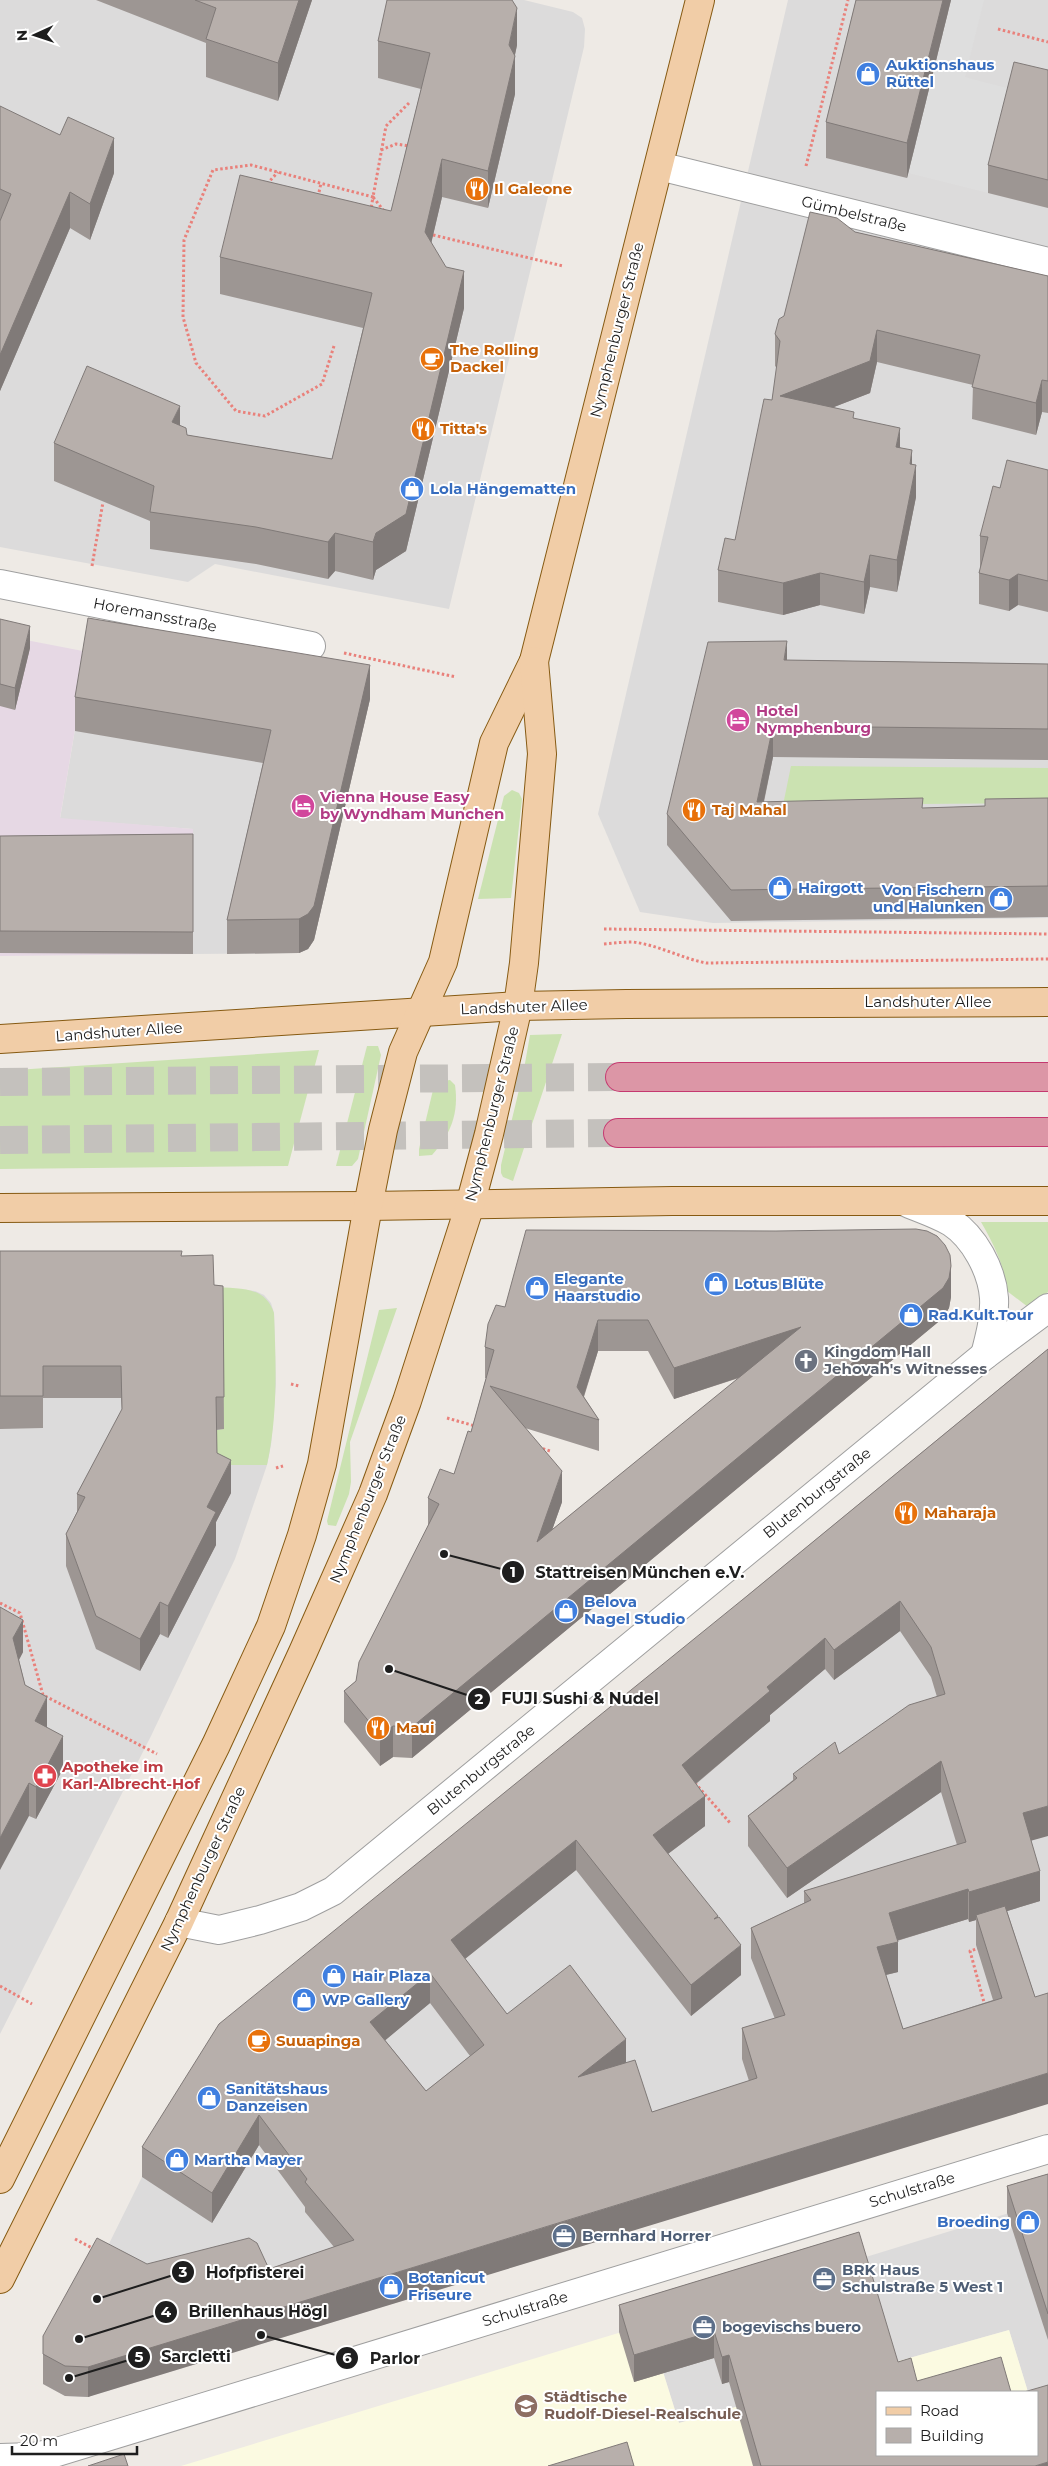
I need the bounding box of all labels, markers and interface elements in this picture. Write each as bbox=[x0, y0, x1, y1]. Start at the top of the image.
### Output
north arrow bbox=[10, 10, 60, 60]
text: N bbox=[13, 30, 31, 42]
place label: Auktionshaus Rüttel bbox=[885, 55, 995, 91]
shop icon: Auktionshaus Rüttel bbox=[855, 61, 881, 87]
restaurant icon: Il Galeone bbox=[464, 176, 490, 202]
place label: Il Galeone bbox=[494, 179, 572, 198]
street label: Gümbelstraße bbox=[800, 191, 909, 236]
street label: Nymphenburger Straße bbox=[586, 240, 647, 419]
place label: The Rolling Dackel bbox=[450, 340, 539, 376]
cafe icon: The Rolling Dackel bbox=[419, 346, 445, 372]
restaurant icon: Titta's bbox=[410, 416, 436, 442]
place label: Titta's bbox=[440, 419, 487, 438]
shop icon: Lola Hängematten bbox=[399, 476, 425, 502]
place label: Lola Hängematten bbox=[430, 479, 576, 498]
street label: Horemansstraße bbox=[92, 593, 218, 636]
place label: Hotel Nymphenburg bbox=[756, 701, 871, 737]
hotel icon: Hotel Nymphenburg bbox=[725, 707, 751, 733]
place label: Vienna House Easy by Wyndham Munchen bbox=[319, 787, 504, 823]
hotel icon: Vienna House Easy by Wyndham Munchen bbox=[290, 793, 316, 819]
restaurant icon: Taj Mahal bbox=[681, 797, 707, 823]
place label: Taj Mahal bbox=[712, 800, 787, 819]
shop icon: Hairgott bbox=[767, 875, 793, 901]
place label: Hairgott bbox=[798, 878, 864, 897]
place label: Von Fischern und Halunken bbox=[873, 880, 984, 916]
shop icon: Von Fischern und Halunken bbox=[988, 886, 1014, 912]
street label: Landshuter Allee bbox=[864, 992, 992, 1011]
street label: Landshuter Allee bbox=[460, 995, 588, 1018]
street label: Landshuter Allee bbox=[55, 1018, 183, 1045]
street label: Nymphenburger Straße bbox=[461, 1024, 522, 1203]
place label: Elegante Haarstudio bbox=[554, 1269, 641, 1305]
shop icon: Lotus Blüte bbox=[703, 1271, 729, 1297]
place label: Lotus Blüte bbox=[734, 1274, 824, 1293]
shop icon: Elegante Haarstudio bbox=[524, 1275, 550, 1301]
shop icon: Rad.Kult.Tour bbox=[898, 1302, 924, 1328]
place label: Rad.Kult.Tour bbox=[928, 1305, 1034, 1324]
place label: Kingdom Hall Jehovah's Witnesses bbox=[823, 1342, 987, 1378]
church icon: Kingdom Hall Jehovah's Witnesses bbox=[793, 1348, 819, 1374]
street label: Nymphenburger Straße bbox=[325, 1412, 410, 1586]
street label: Blutenburgstraße bbox=[759, 1443, 875, 1542]
restaurant icon: Maharaja bbox=[893, 1500, 919, 1526]
place label: Maharaja bbox=[924, 1503, 996, 1522]
callout: Stattreisen München e.V. bbox=[501, 1557, 755, 1588]
text: 1 bbox=[510, 1562, 516, 1581]
text: Stattreisen München e.V. bbox=[535, 1563, 745, 1582]
place label: Belova Nagel Studio bbox=[584, 1592, 685, 1628]
shop icon: Belova Nagel Studio bbox=[553, 1598, 579, 1624]
callout: FUJI Sushi & Nudel bbox=[467, 1683, 669, 1714]
text: 2 bbox=[475, 1689, 484, 1708]
text: FUJI Sushi & Nudel bbox=[501, 1689, 659, 1708]
restaurant icon: Maui bbox=[365, 1715, 391, 1741]
place label: Maui bbox=[396, 1718, 434, 1737]
street label: Blutenburgstraße bbox=[423, 1720, 539, 1819]
place label: Apotheke im Karl-Albrecht-Hof bbox=[61, 1757, 201, 1793]
pharmacy icon: Apotheke im Karl-Albrecht-Hof bbox=[32, 1763, 58, 1789]
street label: Nymphenburger Straße bbox=[156, 1783, 249, 1954]
shop icon: Hair Plaza bbox=[321, 1963, 347, 1989]
place label: Hair Plaza bbox=[352, 1966, 431, 1985]
shop icon: WP Gallery bbox=[291, 1987, 317, 2013]
place label: WP Gallery bbox=[322, 1990, 410, 2009]
cafe icon: Suuapinga bbox=[246, 2028, 272, 2054]
place label: Suuapinga bbox=[276, 2031, 360, 2050]
place label: Sanitätshaus Danzeisen bbox=[226, 2079, 328, 2115]
shop icon: Sanitätshaus Danzeisen bbox=[196, 2085, 222, 2111]
shop icon: Martha Mayer bbox=[164, 2147, 190, 2173]
place label: Martha Mayer bbox=[194, 2150, 303, 2169]
street label: Schulstraße bbox=[867, 2167, 957, 2212]
shop icon: Broeding bbox=[1015, 2209, 1041, 2235]
place label: Broeding bbox=[937, 2212, 1010, 2231]
office icon: Bernhard Horrer bbox=[551, 2223, 577, 2249]
place label: Bernhard Horrer bbox=[582, 2226, 711, 2245]
callout: Hofpfisterei bbox=[171, 2256, 315, 2287]
place label: BRK Haus Schulstraße 5 West 1 bbox=[842, 2260, 1003, 2296]
text: 3 bbox=[178, 2262, 188, 2281]
text: Hofpfisterei bbox=[206, 2263, 304, 2282]
office icon: BRK Haus Schulstraße 5 West 1 bbox=[811, 2266, 837, 2292]
place label: Botanicut Friseure bbox=[408, 2268, 486, 2304]
shop icon: Botanicut Friseure bbox=[378, 2274, 404, 2300]
street label: Schulstraße bbox=[480, 2286, 570, 2331]
callout: Brillenhaus Högl bbox=[154, 2296, 338, 2327]
text: 4 bbox=[161, 2302, 172, 2321]
text: Brillenhaus Högl bbox=[188, 2302, 328, 2321]
office icon: bogevischs buero bbox=[691, 2314, 717, 2340]
place label: bogevischs buero bbox=[722, 2317, 861, 2336]
callout: Sarcletti bbox=[127, 2341, 241, 2372]
callout: Parlor bbox=[335, 2342, 430, 2373]
text: 5 bbox=[135, 2347, 144, 2366]
text: Sarcletti bbox=[161, 2347, 231, 2366]
text: 6 bbox=[342, 2348, 352, 2367]
text: Parlor bbox=[370, 2349, 420, 2368]
place label: Städtische Rudolf-Diesel-Realschule bbox=[544, 2387, 741, 2423]
legend bbox=[876, 2391, 1038, 2456]
school or university icon: Städtische Rudolf-Diesel-Realschule bbox=[513, 2393, 539, 2419]
text: Road bbox=[920, 2401, 959, 2420]
scale bar bbox=[12, 2424, 138, 2456]
text: Building bbox=[920, 2426, 984, 2445]
text: 20 m bbox=[20, 2431, 58, 2450]

